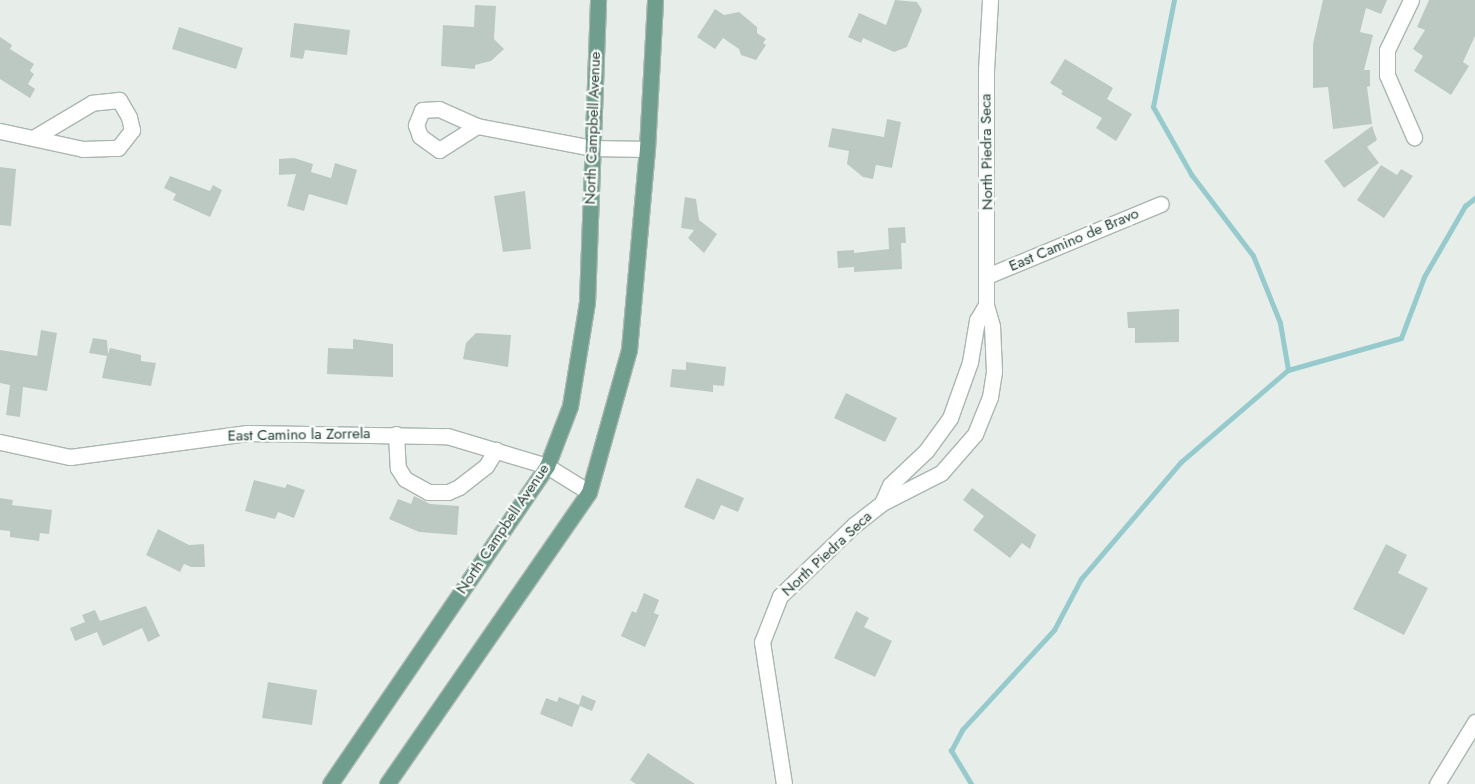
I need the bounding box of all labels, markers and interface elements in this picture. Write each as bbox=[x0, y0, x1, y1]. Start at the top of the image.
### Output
street label: North Campbell Avenue bbox=[581, 51, 605, 205]
street label: North Piedra Seca bbox=[977, 94, 997, 210]
street label: East Camino de Bravo bbox=[1006, 205, 1142, 275]
street label: East Camino la Zorrela bbox=[227, 425, 371, 445]
street label: North Campbell Avenue bbox=[453, 461, 553, 597]
street label: North Piedra Seca bbox=[778, 508, 876, 600]

